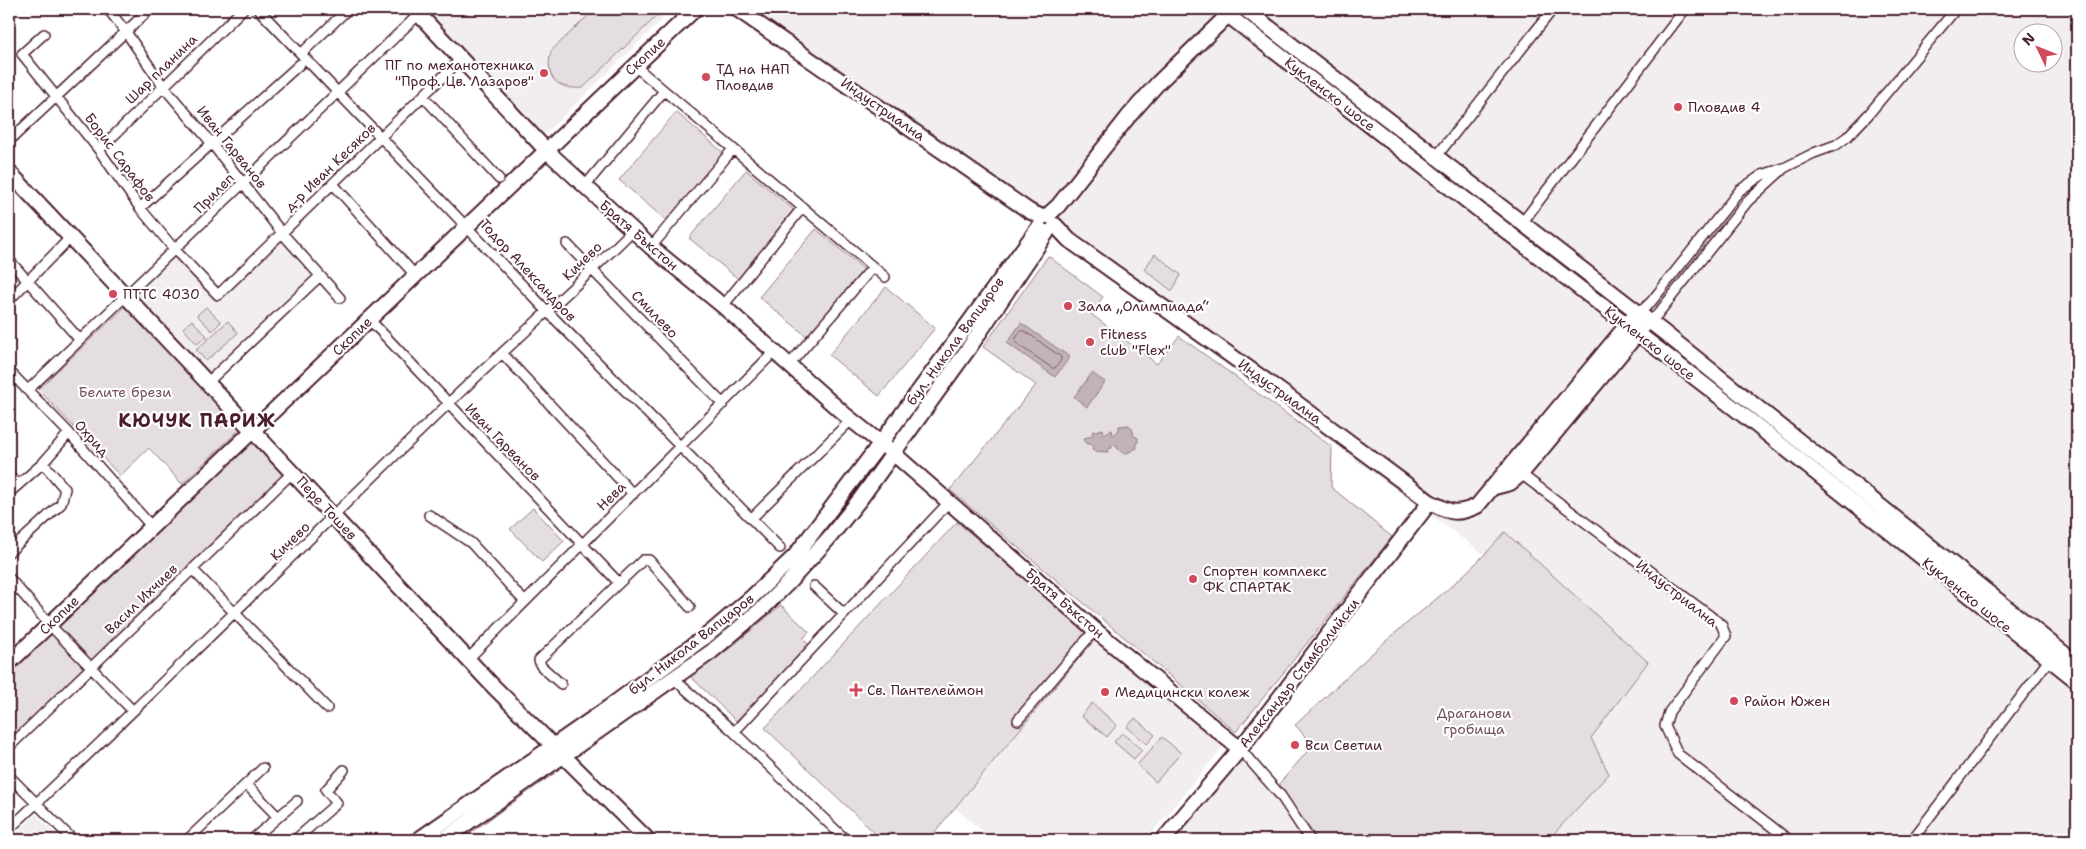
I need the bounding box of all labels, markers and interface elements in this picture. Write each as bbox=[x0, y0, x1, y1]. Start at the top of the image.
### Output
north arrow bbox=[2014, 22, 2064, 72]
text: N bbox=[2018, 29, 2039, 49]
street label: Шар планина bbox=[121, 30, 201, 108]
street label: Скопие bbox=[621, 33, 669, 79]
street label: Кукленско шосе bbox=[1281, 53, 1379, 135]
place label: ПГ по механотехника "Проф. Цв. Лазаров" bbox=[385, 56, 534, 90]
place label: ТД на НАП Пловдив bbox=[716, 60, 790, 94]
marker: ПГ по механотехника "Проф. Цв. Лазаров" bbox=[538, 67, 550, 79]
marker: ТД на НАП Пловдив bbox=[700, 71, 712, 83]
street label: Индустриална bbox=[837, 73, 929, 145]
place label: Пловдив 4 bbox=[1688, 98, 1760, 116]
marker: Пловдив 4 bbox=[1672, 101, 1684, 113]
street label: Иван Гарванов bbox=[193, 102, 271, 192]
street label: Борис Сарафов bbox=[81, 109, 159, 205]
street label: д-р Иван Кесяков bbox=[281, 119, 379, 215]
street label: Прилеп bbox=[190, 169, 238, 217]
street label: Братя Бъкстон bbox=[596, 196, 682, 274]
street label: Тодор Александров bbox=[476, 215, 580, 325]
street label: Кичево bbox=[558, 238, 606, 284]
street label: бул. Никола Вапцаров bbox=[902, 273, 1008, 409]
place label: ПТТС 4030 bbox=[123, 285, 200, 303]
street label: Смилево bbox=[628, 286, 682, 342]
marker: ПТТС 4030 bbox=[107, 288, 119, 300]
place label: Зала „Олимпиада“ bbox=[1078, 297, 1209, 315]
marker: Зала „Олимпиада“ bbox=[1062, 300, 1074, 312]
street label: Кукленско шосе bbox=[1601, 302, 1699, 384]
street label: Скопие bbox=[328, 313, 376, 359]
place label: Fitness club "Flex" bbox=[1100, 325, 1171, 359]
marker: Fitness club "Flex" bbox=[1084, 336, 1096, 348]
street label: Индустриална bbox=[1235, 355, 1326, 427]
park label: Белите брези bbox=[79, 383, 171, 401]
street label: Иван Гарванов bbox=[461, 399, 545, 485]
district label: КЮЧУК ПАРИЖ bbox=[118, 408, 276, 433]
street label: Охрид bbox=[71, 416, 113, 460]
street label: Пере Тошев bbox=[293, 472, 361, 544]
street label: Нева bbox=[593, 477, 630, 514]
street label: Кичево bbox=[266, 518, 314, 564]
street label: Кукленско шосе bbox=[1918, 553, 2016, 637]
street label: Индустриална bbox=[1633, 555, 1722, 631]
street label: Васил Ихчиев bbox=[101, 560, 181, 638]
place label: Спортен комплекс ФК СПАРТАК bbox=[1203, 562, 1327, 596]
street label: Братя Бъкстон bbox=[1022, 564, 1108, 642]
marker: Спортен комплекс ФК СПАРТАК bbox=[1187, 573, 1199, 585]
street label: бул. Никола Вапцаров bbox=[625, 589, 757, 699]
street label: Скопие bbox=[35, 592, 83, 638]
street label: Александър Стамболийски bbox=[1235, 594, 1363, 752]
place label: Св. Пантелеймон bbox=[867, 681, 983, 699]
marker: Св. Пантелеймон bbox=[849, 683, 863, 697]
place label: Медицински колеж bbox=[1115, 683, 1250, 701]
marker: Медицински колеж bbox=[1099, 686, 1111, 698]
place label: Район Южен bbox=[1744, 692, 1830, 710]
marker: Район Южен bbox=[1728, 695, 1740, 707]
park label: Драганови гробища bbox=[1437, 704, 1511, 738]
place label: Вси Светии bbox=[1305, 736, 1382, 754]
marker: Вси Светии bbox=[1289, 739, 1301, 751]

